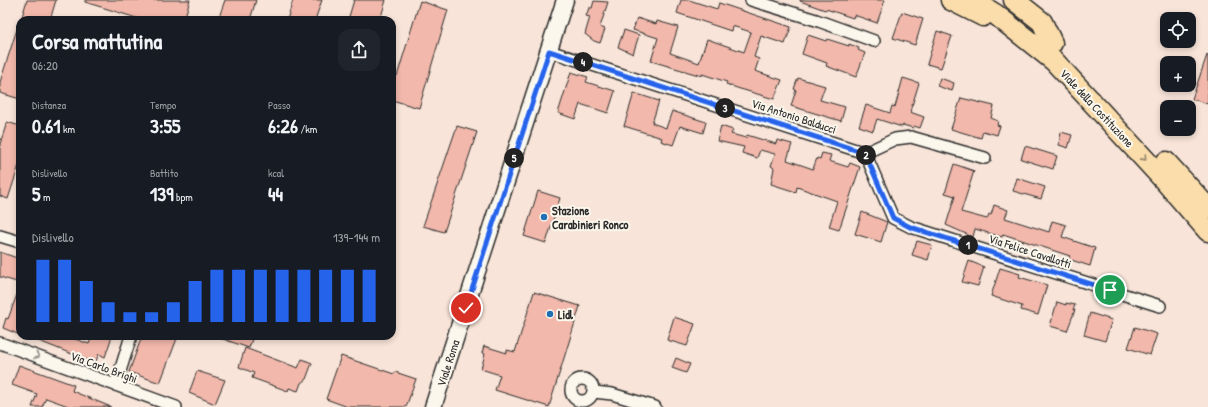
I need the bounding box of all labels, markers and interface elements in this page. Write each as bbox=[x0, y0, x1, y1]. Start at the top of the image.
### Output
map controls bbox=[1160, 12, 1196, 136]
button: locate bbox=[1160, 12, 1196, 48]
text: Corsa mattutina bbox=[32, 26, 162, 56]
button: share bbox=[338, 29, 380, 71]
pin: 4 bbox=[573, 52, 593, 72]
text: 4 bbox=[581, 55, 585, 69]
text: 06:20 bbox=[32, 56, 58, 74]
button: + bbox=[1160, 56, 1196, 92]
street label: Viale della Costituzione bbox=[1056, 65, 1138, 151]
street label: Via Antonio Balducci bbox=[749, 94, 839, 138]
text: Distanza bbox=[32, 98, 66, 112]
text: Tempo bbox=[150, 98, 176, 112]
text: Passo bbox=[268, 98, 291, 112]
pin: 3 bbox=[715, 98, 735, 118]
button: − bbox=[1160, 100, 1196, 136]
text: 3 bbox=[723, 101, 727, 115]
text: 0.61 bbox=[32, 112, 60, 139]
text: 3:55 bbox=[150, 112, 181, 139]
text: 6:26 bbox=[268, 112, 298, 139]
text: km bbox=[60, 122, 75, 136]
text: /km bbox=[298, 122, 317, 136]
pin: 2 bbox=[856, 145, 876, 165]
pin: 5 bbox=[504, 148, 524, 168]
text: 2 bbox=[863, 148, 869, 162]
text: 5 bbox=[512, 151, 516, 165]
one-way arrow bbox=[1139, 154, 1146, 161]
text: Dislivello bbox=[32, 166, 67, 180]
text: Battito bbox=[150, 166, 178, 180]
text: kcal bbox=[268, 166, 284, 180]
text: 5 bbox=[32, 180, 40, 207]
text: 139 bbox=[150, 180, 174, 207]
text: 44 bbox=[268, 180, 283, 207]
text: m bbox=[40, 190, 50, 204]
text: bpm bbox=[174, 190, 193, 204]
place label: Stazione Carabinieri Ronco bbox=[552, 202, 629, 233]
marker: Stazione Carabinieri Ronco bbox=[539, 212, 549, 222]
text: Dislivello bbox=[32, 228, 74, 246]
text: 139–144 m bbox=[333, 228, 380, 246]
street label: Via Felice Cavallotti bbox=[986, 230, 1074, 272]
pin: 1 bbox=[958, 235, 978, 255]
text: 1 bbox=[966, 238, 970, 252]
pin bbox=[1093, 273, 1127, 307]
icon: arrive bbox=[1099, 279, 1121, 301]
pin bbox=[449, 291, 483, 325]
icon: check bbox=[455, 297, 477, 319]
place label: Lidl bbox=[558, 306, 574, 323]
marker: Lidl bbox=[545, 309, 555, 319]
street label: Viale Roma bbox=[432, 337, 464, 388]
street label: Via Carlo Brighi bbox=[68, 347, 140, 387]
one-way arrow bbox=[33, 352, 40, 360]

